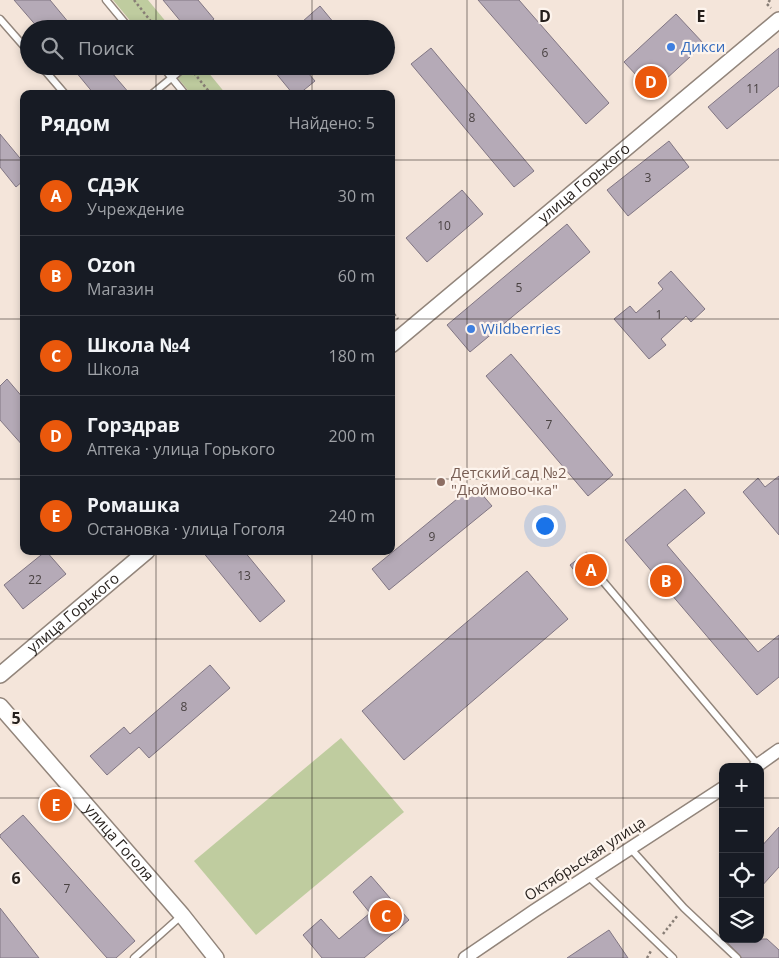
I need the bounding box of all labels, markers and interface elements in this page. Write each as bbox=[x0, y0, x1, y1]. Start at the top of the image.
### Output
text: D bbox=[539, 5, 551, 27]
text: E bbox=[697, 5, 706, 27]
search box bbox=[20, 20, 395, 75]
icon: search bbox=[38, 34, 66, 62]
text: Поиск bbox=[78, 35, 134, 61]
place label: Дикси bbox=[681, 36, 725, 56]
marker: Дикси bbox=[665, 41, 677, 53]
house number: 6 bbox=[542, 44, 549, 61]
pin: D bbox=[635, 63, 667, 101]
house number: 11 bbox=[746, 80, 760, 97]
text: Рядом bbox=[40, 109, 110, 137]
house number: 8 bbox=[469, 109, 476, 126]
text: Найдено: 5 bbox=[289, 112, 375, 134]
street label: улица Горького bbox=[533, 138, 634, 227]
house number: 3 bbox=[645, 169, 652, 186]
text: СДЭК bbox=[87, 172, 139, 198]
text: A bbox=[50, 185, 62, 207]
text: 30 m bbox=[338, 185, 375, 207]
text: Учреждение bbox=[87, 198, 185, 220]
house number: 10 bbox=[437, 217, 451, 234]
text: Ozon bbox=[87, 252, 136, 278]
text: B bbox=[51, 265, 61, 287]
text: 60 m bbox=[338, 265, 375, 287]
text: Магазин bbox=[87, 278, 154, 300]
house number: 5 bbox=[516, 279, 523, 296]
house number: 1 bbox=[656, 306, 662, 323]
place label: Wildberries bbox=[481, 318, 561, 338]
marker: Wildberries bbox=[465, 323, 477, 335]
text: Школа №4 bbox=[87, 332, 190, 358]
text: C bbox=[51, 345, 61, 367]
text: 180 m bbox=[329, 345, 375, 367]
text: Школа bbox=[87, 358, 139, 380]
text: Горздрав bbox=[87, 412, 180, 438]
house number: 7 bbox=[546, 416, 553, 433]
text: D bbox=[50, 425, 62, 447]
text: 200 m bbox=[329, 425, 375, 447]
text: Аптека · улица Горького bbox=[87, 438, 275, 460]
place label: Детский сад №2 "Дюймовочка" bbox=[451, 462, 567, 499]
marker: Детский сад №2 "Дюймовочка" bbox=[435, 476, 447, 488]
text: Ромашка bbox=[87, 492, 180, 518]
text: E bbox=[52, 505, 60, 527]
text: 240 m bbox=[329, 505, 375, 527]
your location bbox=[532, 513, 558, 539]
text: Остановка · улица Гоголя bbox=[87, 518, 285, 540]
house number: 9 bbox=[429, 528, 436, 545]
pin: A bbox=[575, 551, 607, 589]
pin: B bbox=[650, 562, 682, 600]
house number: 13 bbox=[237, 567, 251, 584]
street label: улица Горького bbox=[23, 568, 123, 657]
house number: 22 bbox=[28, 571, 42, 588]
house number: 8 bbox=[181, 698, 188, 715]
text: 5 bbox=[11, 707, 21, 729]
map controls bbox=[719, 763, 764, 943]
button: + bbox=[719, 763, 764, 808]
pin: E bbox=[40, 786, 72, 824]
street label: улица Гоголя bbox=[80, 799, 159, 885]
button: − bbox=[719, 808, 764, 853]
street label: Октябрьская улица bbox=[520, 811, 649, 905]
button: locate bbox=[719, 853, 764, 898]
text: 6 bbox=[11, 867, 21, 889]
house number: 7 bbox=[64, 880, 71, 897]
pin: C bbox=[370, 897, 402, 935]
button: layers bbox=[719, 898, 764, 943]

